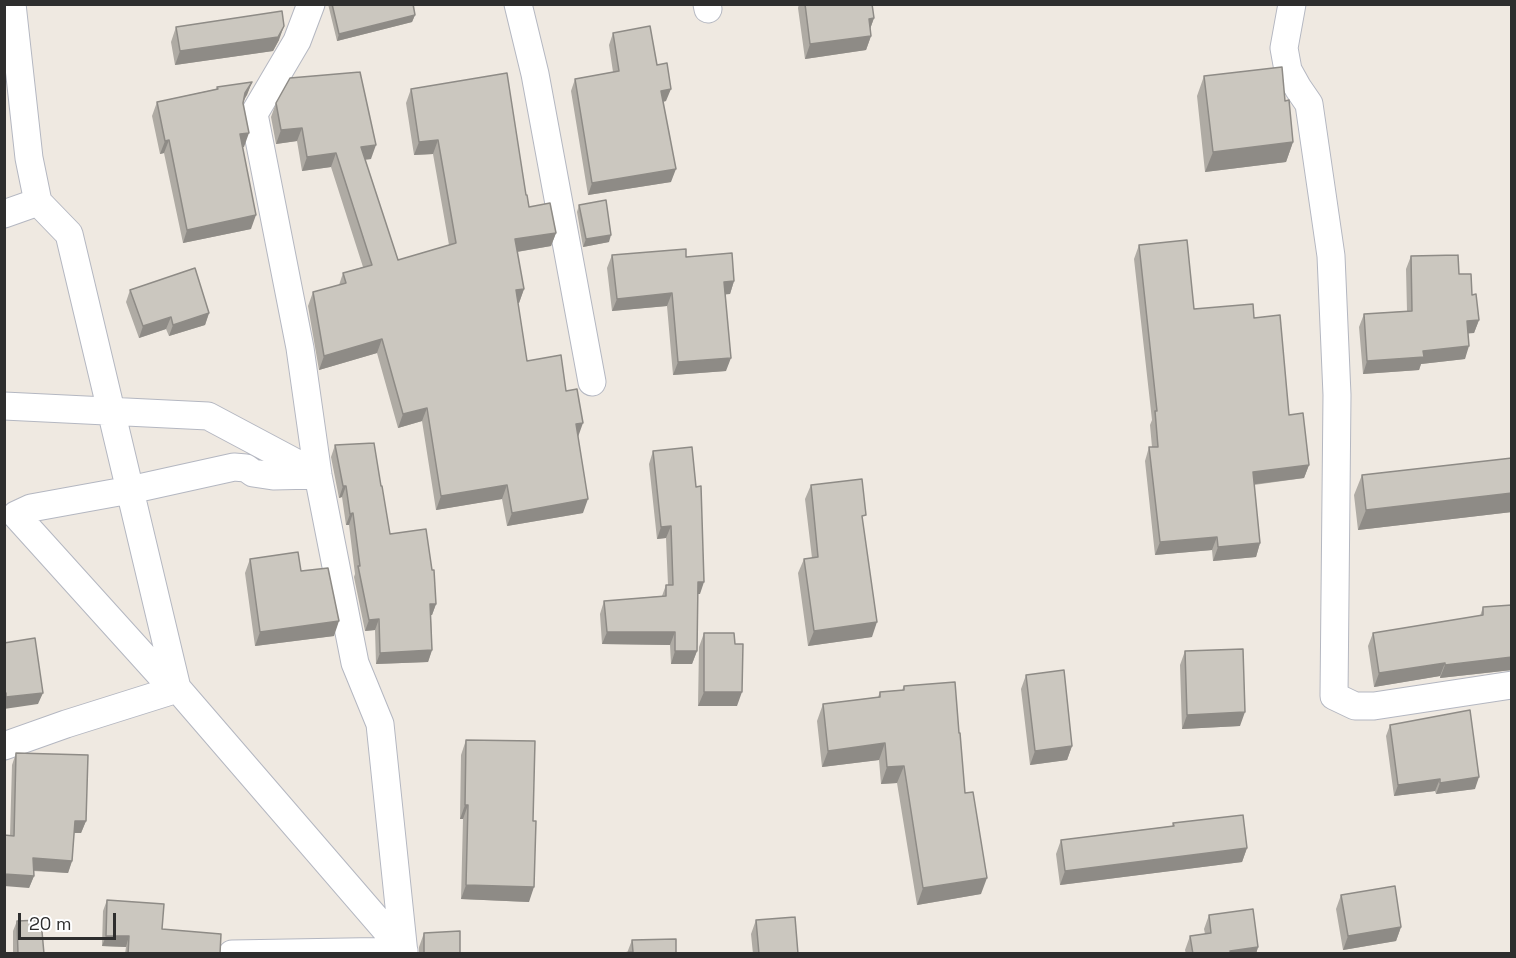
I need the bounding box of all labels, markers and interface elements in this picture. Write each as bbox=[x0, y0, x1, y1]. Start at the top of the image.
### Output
scale bar bbox=[21, 901, 118, 939]
text: 20 m bbox=[29, 912, 72, 935]

